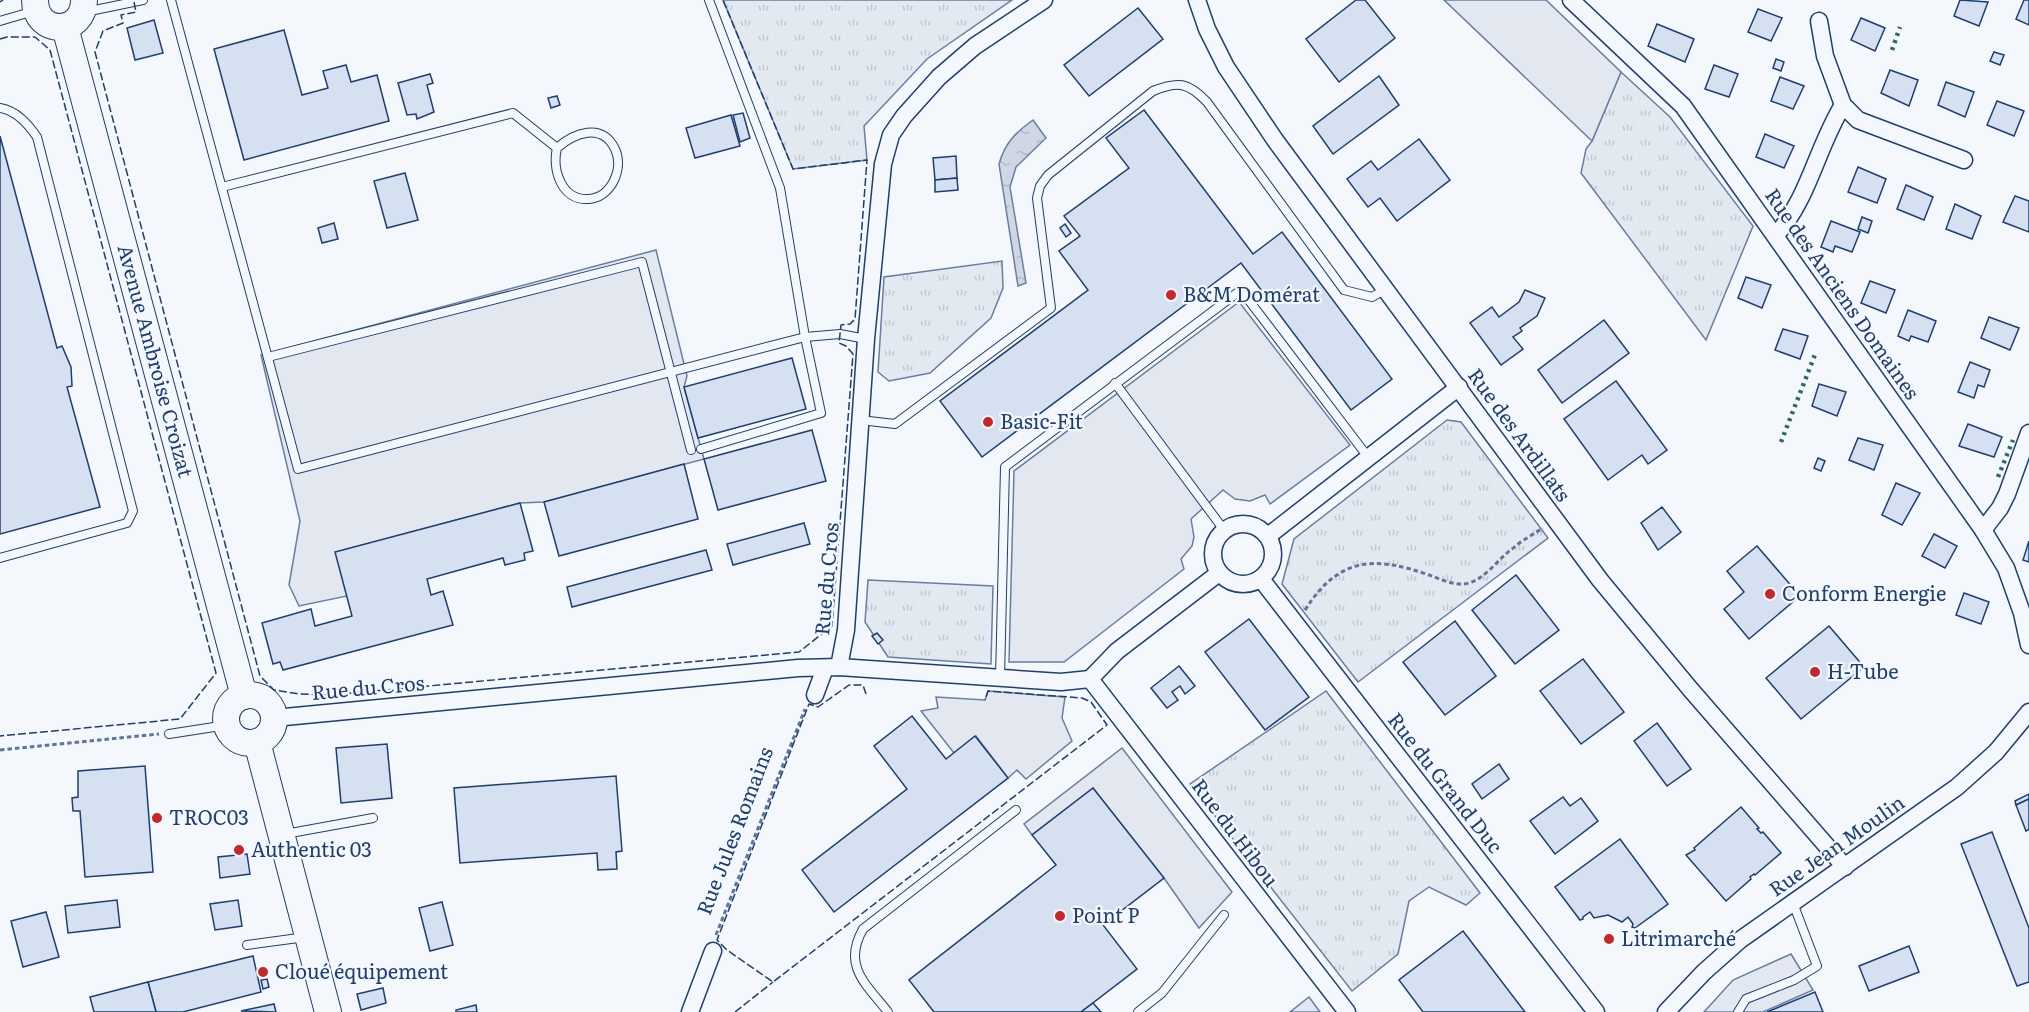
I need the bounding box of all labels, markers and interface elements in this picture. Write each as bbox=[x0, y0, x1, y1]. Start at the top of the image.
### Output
street label: Rue des Anciens Domaines bbox=[1759, 181, 1928, 405]
street label: Avenue Ambroise Croizat bbox=[111, 241, 202, 480]
place label: B&M Domérat bbox=[1183, 278, 1320, 308]
marker: B&M Domérat bbox=[1164, 288, 1178, 302]
street label: Rue des Ardillats bbox=[1462, 361, 1579, 507]
place label: Basic-Fit bbox=[1000, 405, 1083, 435]
marker: Basic-Fit bbox=[981, 415, 995, 429]
street label: Rue du Cros bbox=[805, 521, 845, 636]
place label: Conform Energie bbox=[1782, 577, 1946, 607]
marker: Conform Energie bbox=[1763, 587, 1777, 601]
place label: H-Tube bbox=[1827, 655, 1899, 685]
marker: H-Tube bbox=[1808, 665, 1822, 679]
street label: Rue du Cros bbox=[310, 666, 425, 706]
street label: Rue du Grand Duc bbox=[1382, 705, 1511, 859]
street label: Rue Jules Romains bbox=[687, 742, 779, 919]
street label: Rue du Hibou bbox=[1186, 771, 1288, 892]
street label: Rue Jean Moulin bbox=[1762, 786, 1910, 902]
place label: TROC03 bbox=[169, 801, 249, 831]
marker: TROC03 bbox=[150, 811, 164, 825]
place label: Authentic 03 bbox=[251, 833, 372, 863]
marker: Authentic 03 bbox=[232, 843, 246, 857]
place label: Point P bbox=[1072, 899, 1139, 929]
marker: Point P bbox=[1053, 909, 1067, 923]
place label: Litrimarché bbox=[1621, 922, 1736, 952]
marker: Litrimarché bbox=[1602, 932, 1616, 946]
place label: Cloué équipement bbox=[275, 955, 448, 985]
marker: Cloué équipement bbox=[256, 965, 270, 979]

